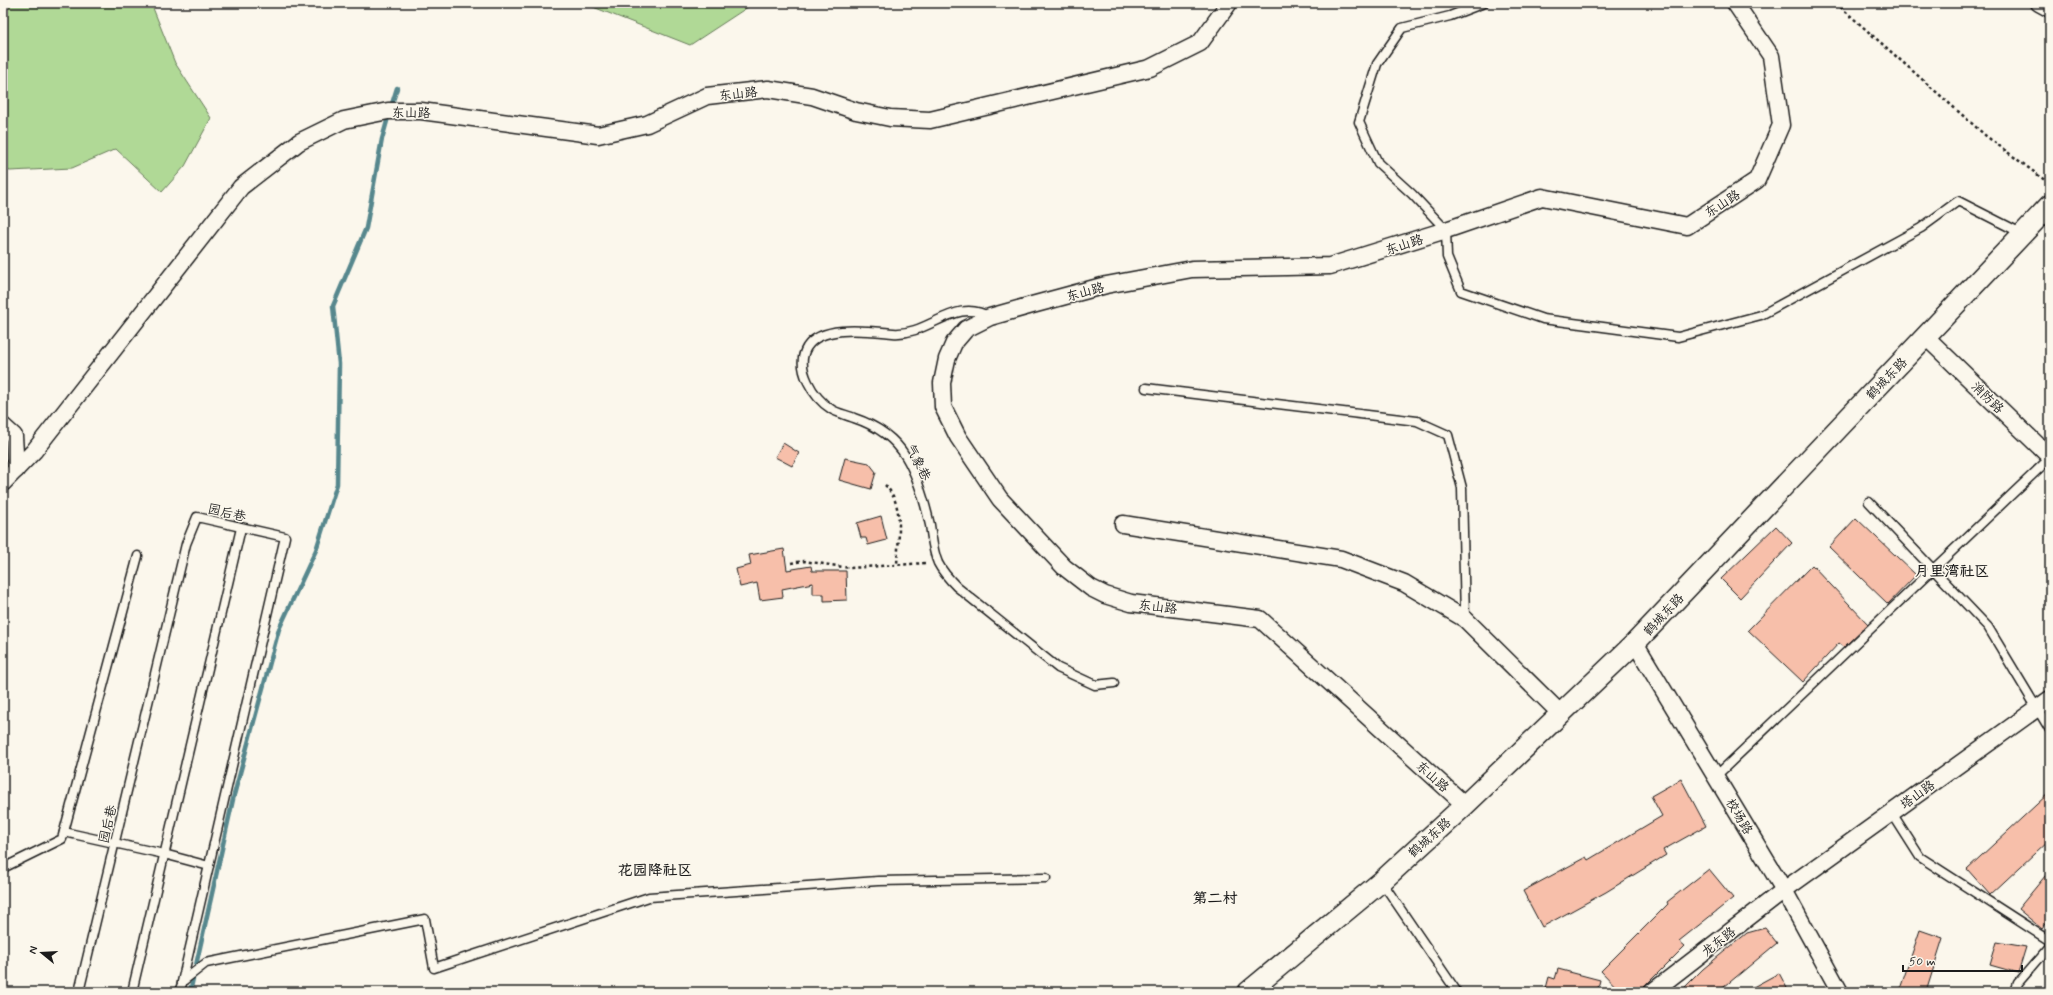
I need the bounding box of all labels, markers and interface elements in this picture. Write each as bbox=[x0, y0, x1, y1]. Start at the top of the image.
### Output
street label: 东山路 bbox=[718, 84, 758, 105]
street label: 东山路 bbox=[391, 105, 431, 122]
street label: 东山路 bbox=[1702, 187, 1744, 222]
street label: 东山路 bbox=[1383, 231, 1426, 260]
street label: 东山路 bbox=[1064, 279, 1106, 306]
street label: 鹤城东路 bbox=[1863, 354, 1911, 404]
street label: 消防路 bbox=[1967, 378, 2007, 418]
street label: 气象巷 bbox=[901, 441, 934, 484]
street label: 园后巷 bbox=[206, 501, 248, 526]
district label: 月里湾社区 bbox=[1914, 562, 1990, 582]
street label: 鹤城东路 bbox=[1640, 590, 1688, 640]
street label: 东山路 bbox=[1137, 597, 1178, 618]
street label: 东山路 bbox=[1412, 758, 1452, 796]
street label: 塔山路 bbox=[1897, 777, 1939, 814]
street label: 校场路 bbox=[1721, 796, 1756, 838]
street label: 园后巷 bbox=[96, 803, 121, 845]
street label: 鹤城东路 bbox=[1405, 814, 1455, 862]
district label: 花园降社区 bbox=[617, 861, 693, 881]
district label: 第二村 bbox=[1192, 889, 1238, 909]
street label: 龙东路 bbox=[1698, 923, 1740, 961]
north arrow bbox=[22, 933, 62, 973]
text: N bbox=[26, 945, 41, 956]
scale bar bbox=[1903, 947, 2022, 973]
text: 50 m bbox=[1909, 954, 1936, 970]

